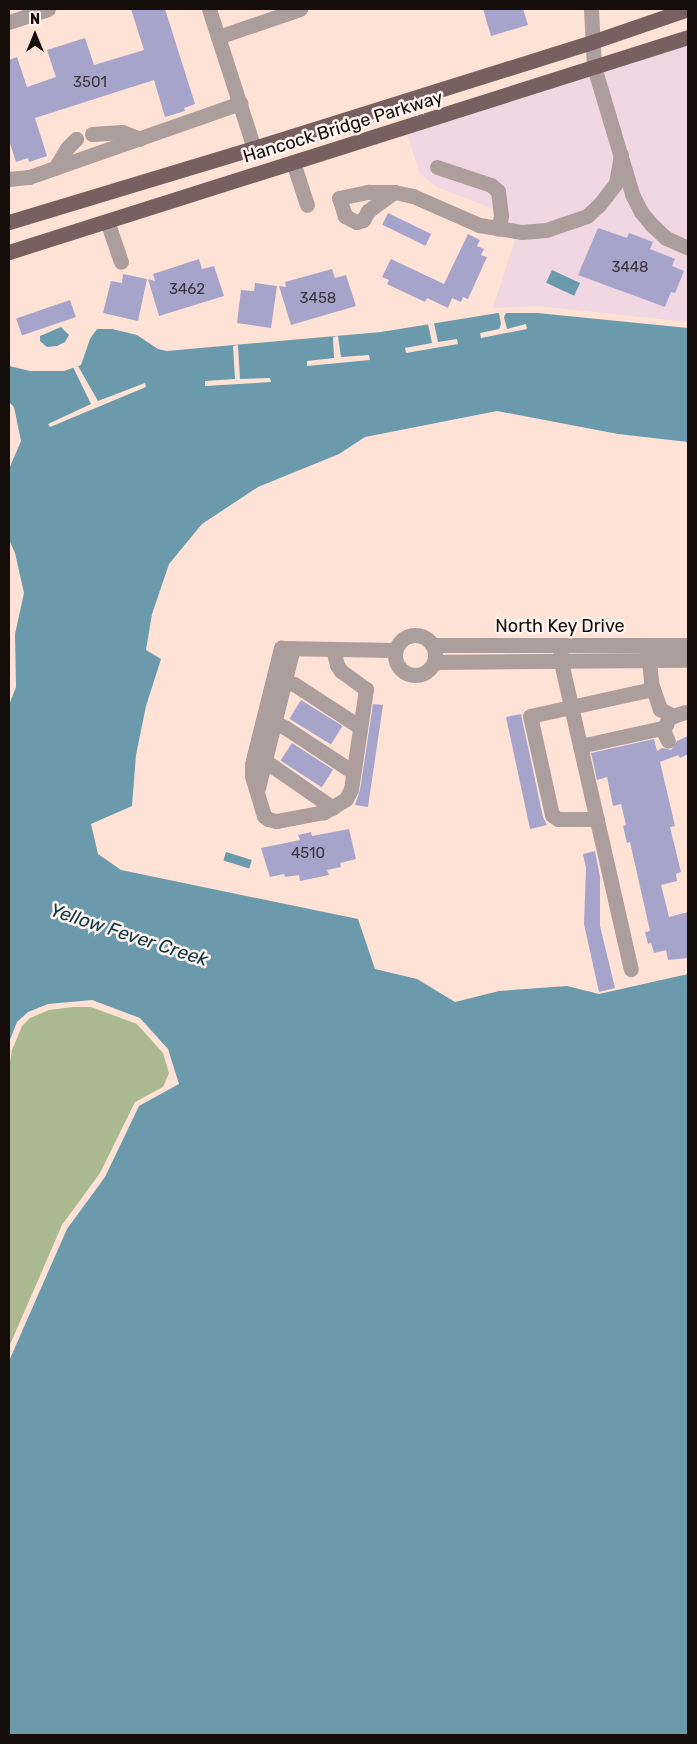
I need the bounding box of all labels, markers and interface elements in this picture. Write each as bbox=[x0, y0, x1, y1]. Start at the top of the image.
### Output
north arrow bbox=[10, 10, 60, 60]
text: N bbox=[30, 11, 40, 28]
house number: 3501 bbox=[73, 74, 107, 92]
street label: Hancock Bridge Parkway bbox=[240, 86, 446, 168]
house number: 3448 bbox=[611, 259, 649, 277]
house number: 3462 bbox=[169, 281, 205, 299]
house number: 3458 bbox=[300, 290, 336, 308]
street label: North Key Drive bbox=[495, 615, 625, 637]
house number: 4510 bbox=[291, 845, 325, 863]
water label: Yellow Fever Creek bbox=[47, 899, 211, 971]

